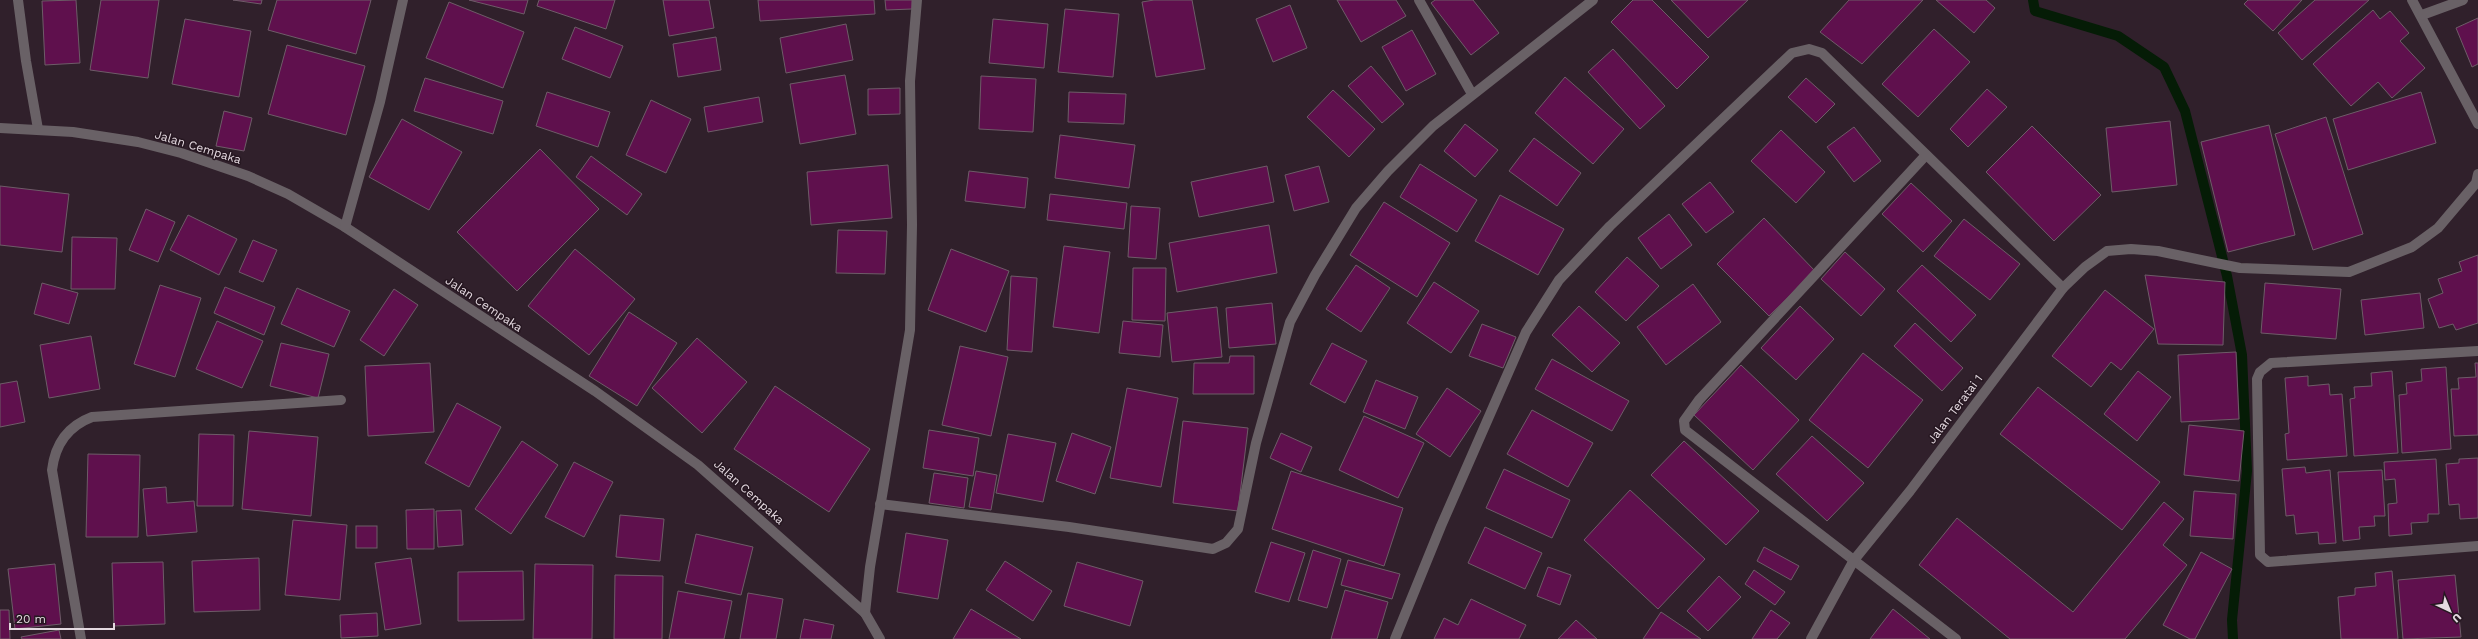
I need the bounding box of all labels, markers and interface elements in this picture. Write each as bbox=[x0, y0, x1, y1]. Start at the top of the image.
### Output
street label: Jalan Cempaka bbox=[153, 127, 243, 167]
street label: Jalan Cempaka bbox=[443, 273, 525, 335]
street label: Jalan Teratai 1 bbox=[1925, 372, 1985, 446]
street label: Jalan Cempaka bbox=[711, 457, 787, 527]
north arrow bbox=[2430, 591, 2470, 631]
scale bar bbox=[10, 605, 114, 631]
text: U bbox=[2449, 610, 2464, 625]
text: 20 m bbox=[16, 612, 46, 626]

